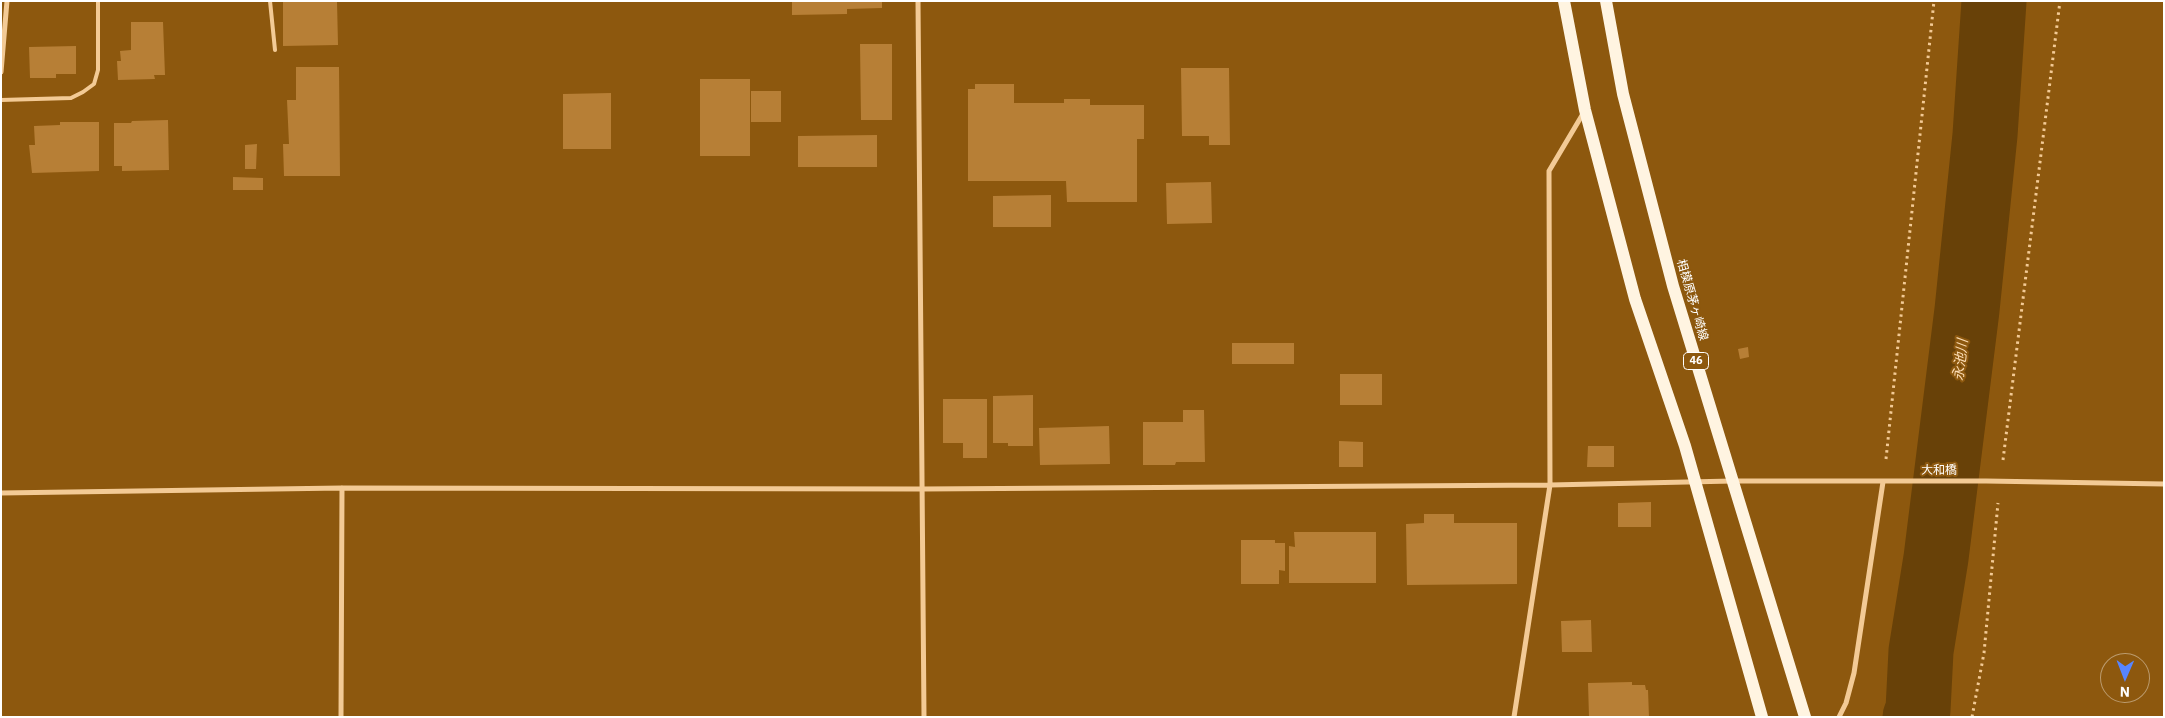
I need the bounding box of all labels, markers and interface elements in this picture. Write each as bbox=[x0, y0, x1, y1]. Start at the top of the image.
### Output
street label: 相模原茅ヶ崎線 bbox=[1674, 258, 1710, 342]
water label: 永池川 bbox=[1950, 338, 1972, 382]
road number: 46 bbox=[1684, 352, 1708, 370]
street label: 大和橋 bbox=[1921, 464, 1957, 478]
north arrow bbox=[2100, 653, 2150, 703]
text: N bbox=[2120, 683, 2130, 701]

